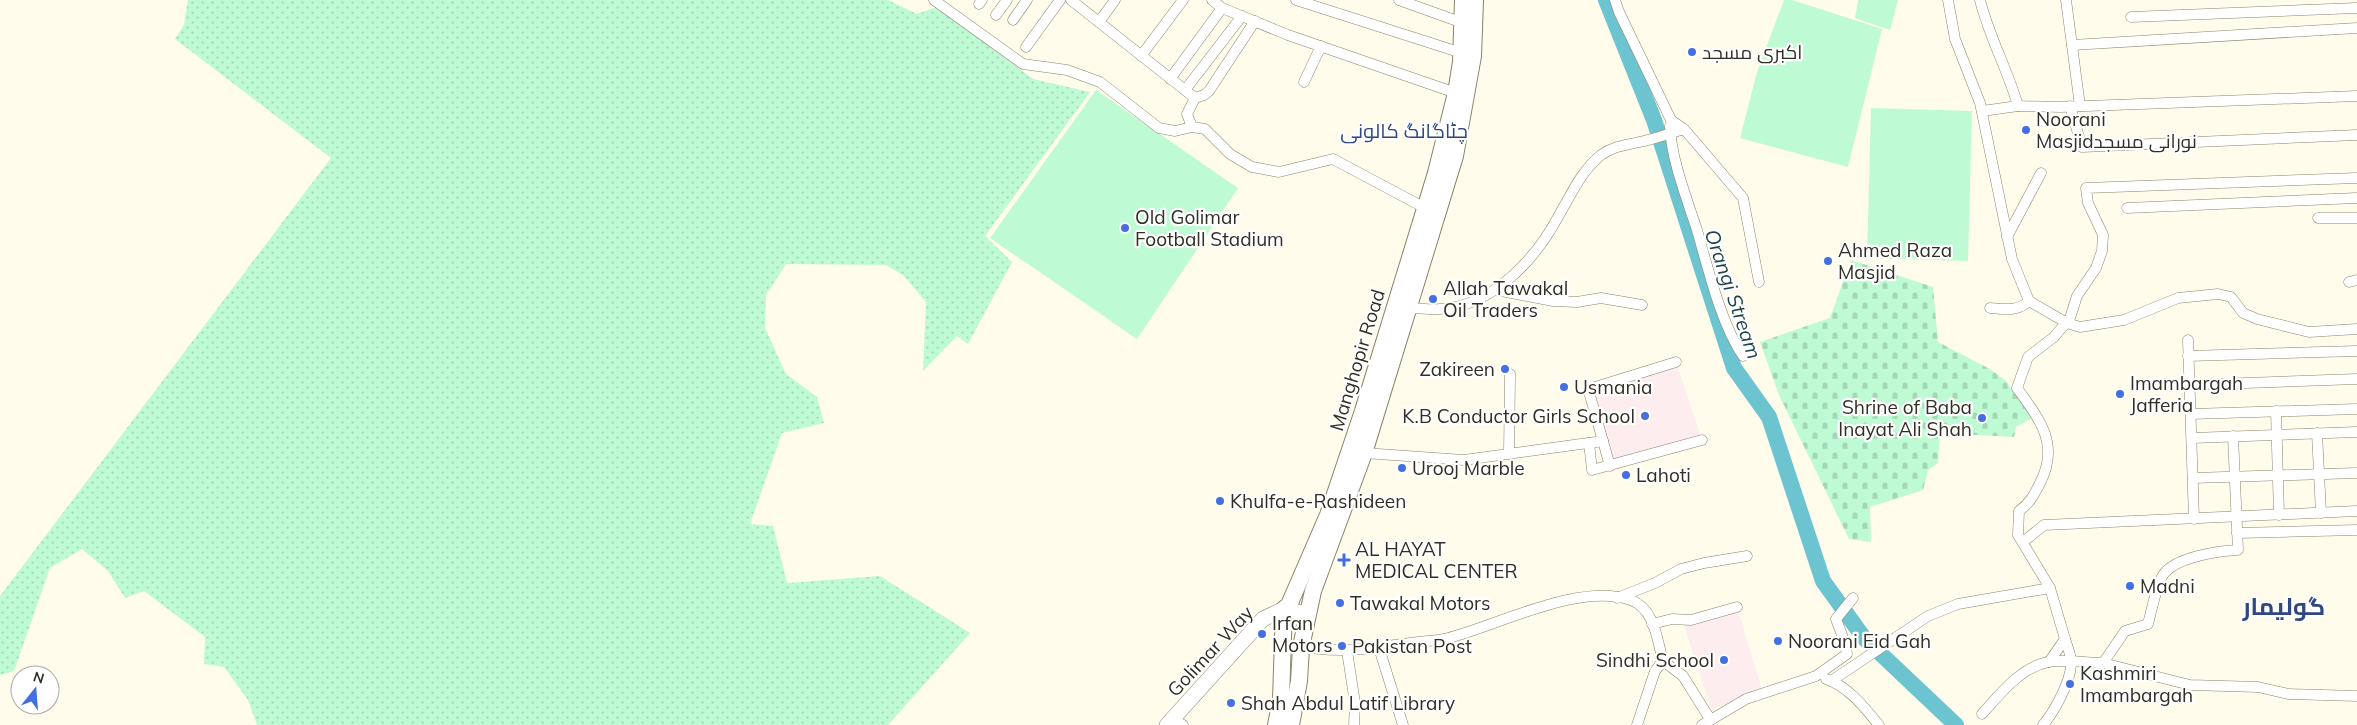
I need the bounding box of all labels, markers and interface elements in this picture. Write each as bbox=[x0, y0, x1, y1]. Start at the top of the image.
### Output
place label: اکبری مسجد bbox=[1702, 40, 1802, 64]
marker: اکبری مسجد bbox=[1686, 46, 1698, 58]
place label: Noorani Masjidنورانی مسجد bbox=[2036, 107, 2197, 153]
district label: چٹاگانگ کالونی bbox=[1340, 118, 1468, 144]
marker: Noorani Masjidنورانی مسجد bbox=[2020, 124, 2032, 136]
place label: Old Golimar Football Stadium bbox=[1135, 205, 1284, 251]
marker: Old Golimar Football Stadium bbox=[1119, 222, 1131, 234]
water label: Orangi Stream bbox=[1700, 226, 1767, 362]
place label: Ahmed Raza Masjid bbox=[1838, 238, 1952, 284]
marker: Ahmed Raza Masjid bbox=[1822, 255, 1834, 267]
place label: Allah Tawakal Oil Traders bbox=[1443, 276, 1568, 322]
street label: Manghopir Road bbox=[1324, 286, 1390, 434]
marker: Allah Tawakal Oil Traders bbox=[1427, 293, 1439, 305]
place label: Zakireen bbox=[1420, 357, 1495, 381]
marker: Zakireen bbox=[1499, 363, 1511, 375]
place label: Imambargah Jafferia bbox=[2130, 371, 2243, 417]
place label: Usmania bbox=[1574, 375, 1652, 399]
marker: Usmania bbox=[1558, 381, 1570, 393]
marker: Imambargah Jafferia bbox=[2114, 388, 2126, 400]
place label: Shrine of Baba Inayat Ali Shah bbox=[1838, 395, 1972, 441]
place label: K.B Conductor Girls School bbox=[1402, 404, 1635, 428]
marker: K.B Conductor Girls School bbox=[1639, 410, 1651, 422]
marker: Shrine of Baba Inayat Ali Shah bbox=[1976, 412, 1988, 424]
place label: Urooj Marble bbox=[1412, 456, 1525, 480]
marker: Urooj Marble bbox=[1396, 462, 1408, 474]
place label: Lahoti bbox=[1636, 463, 1691, 487]
marker: Lahoti bbox=[1620, 469, 1632, 481]
place label: Khulfa-e-Rashideen bbox=[1230, 489, 1406, 513]
marker: Khulfa-e-Rashideen bbox=[1214, 495, 1226, 507]
place label: AL HAYAT MEDICAL CENTER bbox=[1355, 537, 1518, 583]
marker: AL HAYAT MEDICAL CENTER bbox=[1337, 553, 1351, 567]
place label: Madni bbox=[2140, 574, 2195, 598]
marker: Madni bbox=[2124, 580, 2136, 592]
place label: Tawakal Motors bbox=[1350, 591, 1490, 615]
district label: گولیمار bbox=[2242, 591, 2325, 621]
marker: Tawakal Motors bbox=[1334, 597, 1346, 609]
street label: Golimar Way bbox=[1162, 601, 1258, 701]
place label: Irfan Motors bbox=[1272, 611, 1333, 657]
marker: Irfan Motors bbox=[1256, 628, 1268, 640]
place label: Noorani Eid Gah bbox=[1788, 629, 1931, 653]
place label: Pakistan Post bbox=[1352, 634, 1472, 658]
marker: Noorani Eid Gah bbox=[1772, 635, 1784, 647]
marker: Pakistan Post bbox=[1336, 640, 1348, 652]
place label: Sindhi School bbox=[1596, 648, 1714, 672]
marker: Sindhi School bbox=[1718, 654, 1730, 666]
place label: Kashmiri Imambargah bbox=[2080, 661, 2193, 707]
north arrow bbox=[10, 665, 60, 715]
text: N bbox=[31, 667, 46, 688]
marker: Kashmiri Imambargah bbox=[2064, 678, 2076, 690]
place label: Shah Abdul Latif Library bbox=[1241, 691, 1455, 715]
marker: Shah Abdul Latif Library bbox=[1225, 697, 1237, 709]

